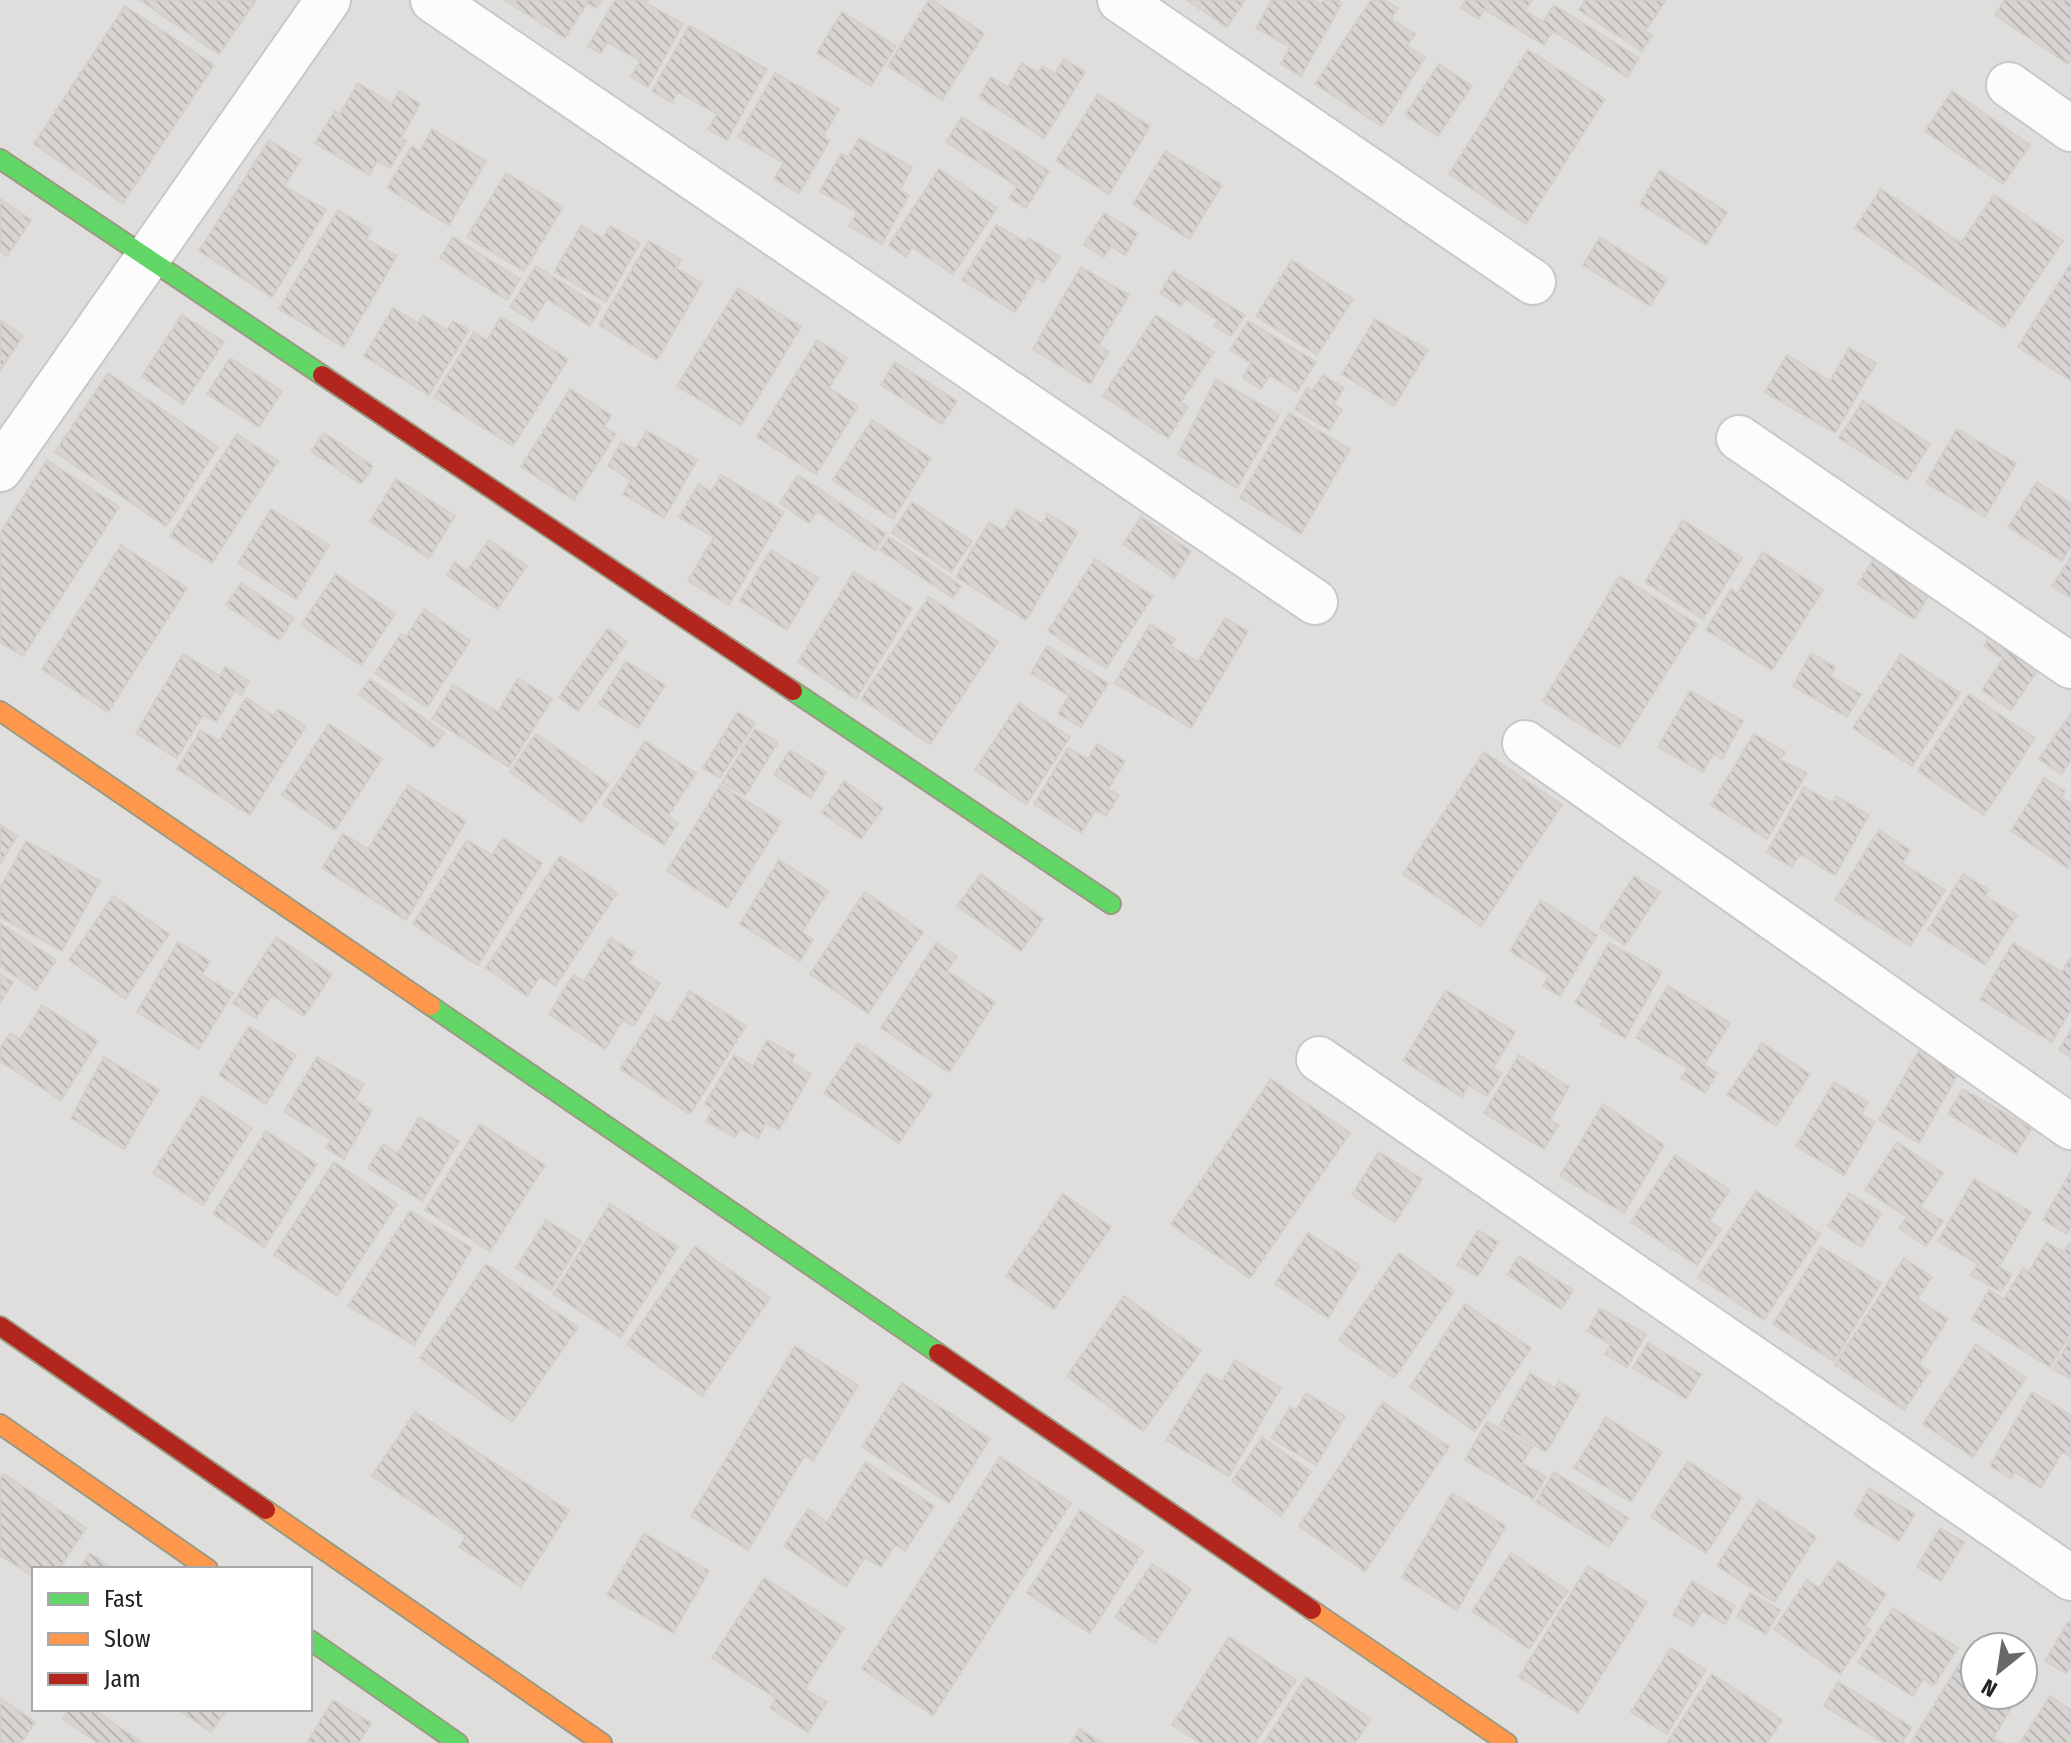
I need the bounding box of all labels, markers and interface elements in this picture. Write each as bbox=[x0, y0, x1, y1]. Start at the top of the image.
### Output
legend bbox=[32, 1567, 312, 1711]
text: Fast bbox=[104, 1585, 143, 1613]
text: Slow bbox=[104, 1625, 151, 1653]
north arrow bbox=[1959, 1631, 2039, 1711]
text: Jam bbox=[104, 1665, 141, 1693]
text: N bbox=[1977, 1673, 2002, 1703]

